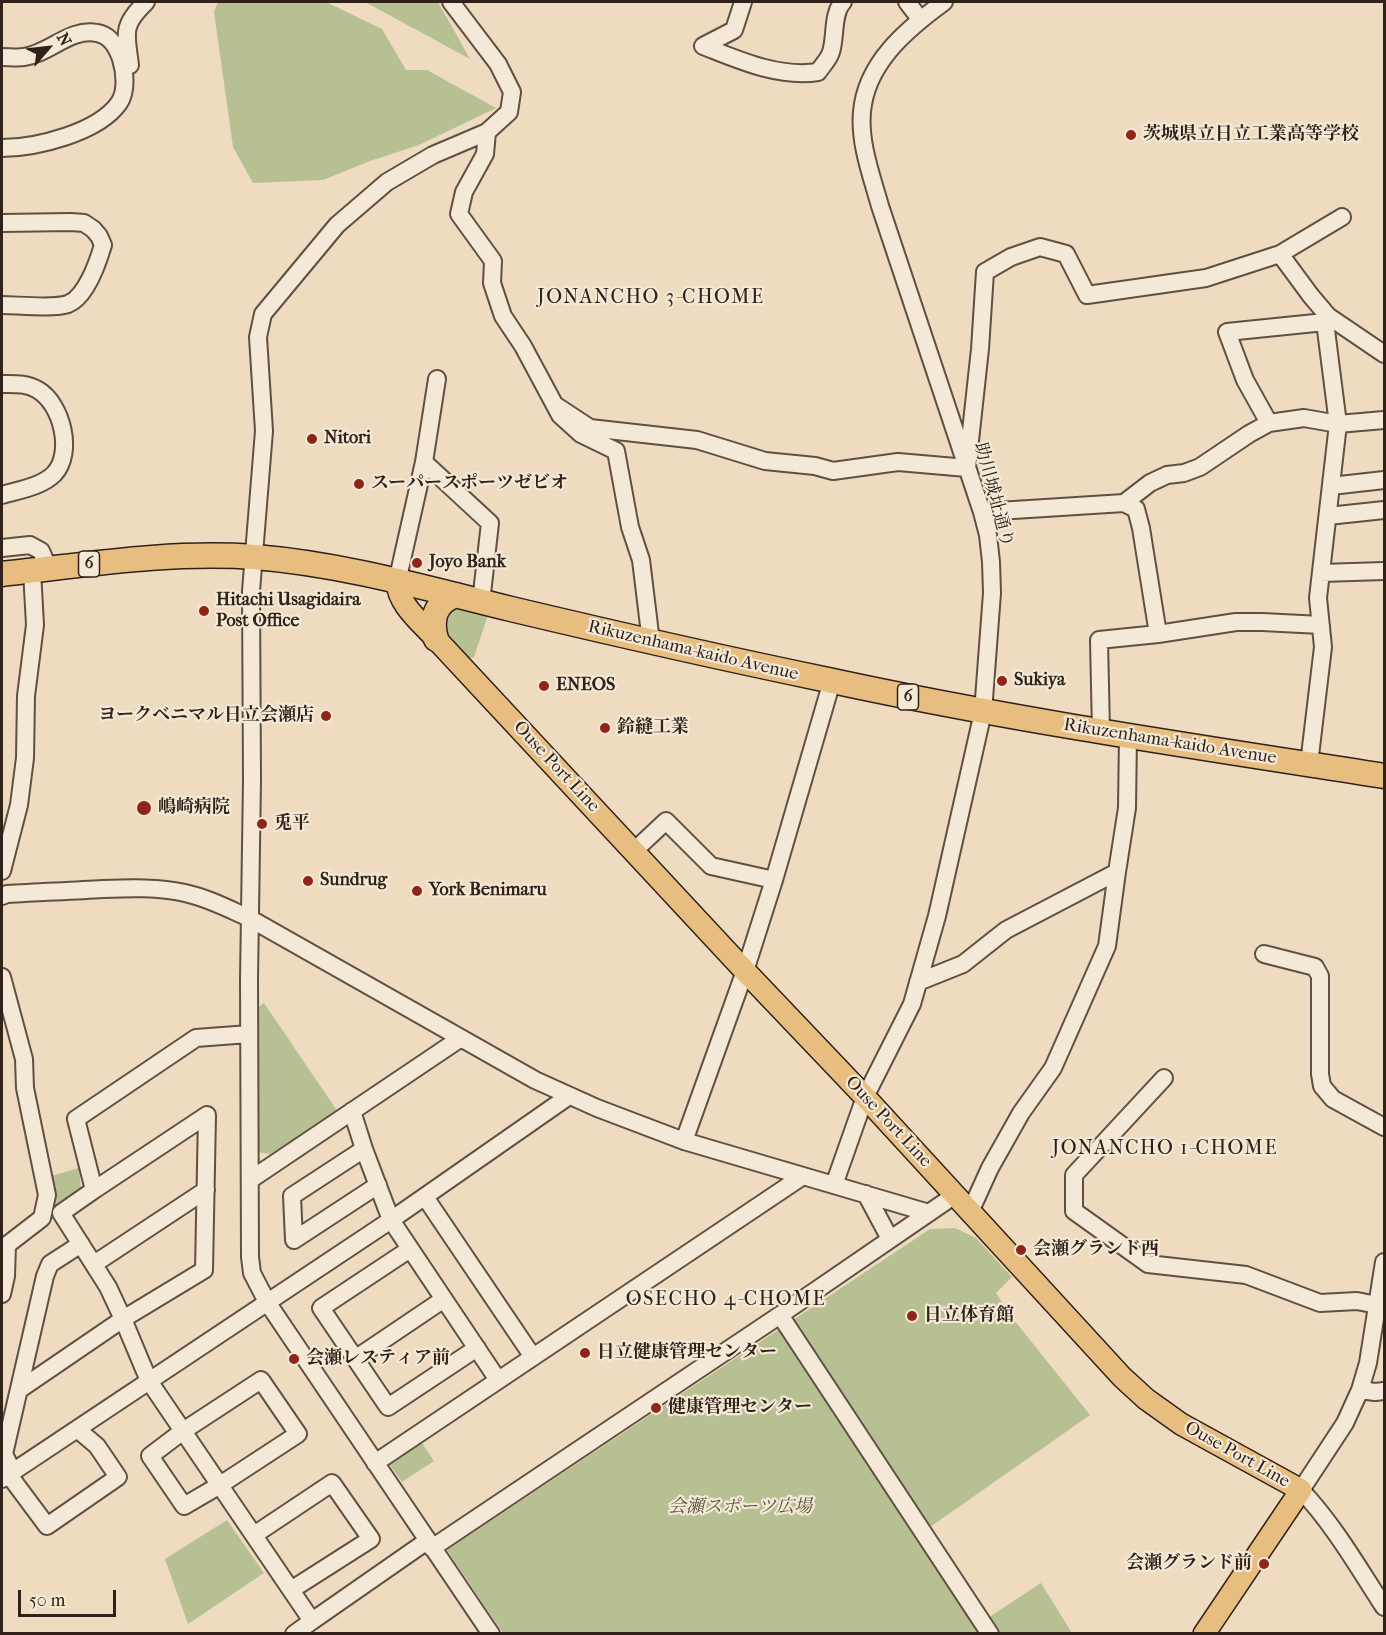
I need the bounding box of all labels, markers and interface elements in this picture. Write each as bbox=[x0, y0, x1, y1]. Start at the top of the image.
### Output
north arrow bbox=[18, 18, 78, 78]
text: N bbox=[53, 29, 76, 49]
place label: 茨城県立日立工業高等学校 bbox=[1143, 124, 1359, 146]
marker: 茨城県立日立工業高等学校 bbox=[1124, 128, 1138, 142]
district label: JONANCHO 3-CHOME bbox=[537, 286, 765, 310]
place label: Nitori bbox=[324, 428, 371, 450]
marker: Nitori bbox=[305, 432, 319, 446]
street label: 助川城址通り bbox=[969, 440, 1017, 550]
place label: スーパースポーツゼビオ bbox=[371, 473, 568, 495]
marker: スーパースポーツゼビオ bbox=[352, 477, 366, 491]
road number: 6 bbox=[78, 551, 100, 577]
place label: Joyo Bank bbox=[429, 552, 506, 574]
marker: Joyo Bank bbox=[410, 556, 424, 570]
place label: Hitachi Usagidaira Post Office bbox=[216, 590, 361, 632]
marker: Hitachi Usagidaira Post Office bbox=[197, 604, 211, 618]
street label: Rikuzenhama-kaido Avenue bbox=[586, 616, 800, 686]
place label: Sukiya bbox=[1014, 670, 1065, 692]
marker: Sukiya bbox=[995, 674, 1009, 688]
place label: ENEOS bbox=[556, 675, 615, 697]
marker: ENEOS bbox=[537, 679, 551, 693]
road number: 6 bbox=[898, 684, 918, 710]
place label: ヨークベニマル日立会瀬店 bbox=[98, 705, 314, 727]
marker: ヨークベニマル日立会瀬店 bbox=[319, 709, 333, 723]
street label: Rikuzenhama-kaido Avenue bbox=[1062, 715, 1278, 769]
street label: Ouse Port Line bbox=[508, 717, 604, 817]
place label: 鈴縫工業 bbox=[617, 717, 689, 739]
marker: 鈴縫工業 bbox=[598, 721, 612, 735]
place label: 嶋崎病院 bbox=[158, 797, 230, 819]
marker: 嶋崎病院 bbox=[135, 799, 153, 817]
place label: 兎平 bbox=[274, 813, 310, 835]
marker: 兎平 bbox=[255, 817, 269, 831]
place label: Sundrug bbox=[320, 870, 387, 892]
marker: Sundrug bbox=[301, 874, 315, 888]
place label: York Benimaru bbox=[429, 880, 547, 902]
marker: York Benimaru bbox=[410, 884, 424, 898]
street label: Ouse Port Line bbox=[840, 1072, 936, 1172]
district label: JONANCHO 1-CHOME bbox=[1052, 1137, 1278, 1161]
place label: 会瀬グランド西 bbox=[1033, 1239, 1159, 1261]
marker: 会瀬グランド西 bbox=[1014, 1243, 1028, 1257]
district label: OSECHO 4-CHOME bbox=[626, 1288, 826, 1312]
place label: 日立体育館 bbox=[924, 1305, 1014, 1327]
marker: 日立体育館 bbox=[905, 1309, 919, 1323]
place label: 日立健康管理センター bbox=[597, 1342, 777, 1364]
marker: 日立健康管理センター bbox=[578, 1346, 592, 1360]
place label: 会瀬レスティア前 bbox=[306, 1348, 450, 1370]
marker: 会瀬レスティア前 bbox=[287, 1352, 301, 1366]
place label: 健康管理センター bbox=[668, 1397, 812, 1419]
marker: 健康管理センター bbox=[649, 1401, 663, 1415]
street label: Ouse Port Line bbox=[1181, 1417, 1293, 1493]
park label: 会瀬スポーツ広場 bbox=[668, 1497, 812, 1519]
place label: 会瀬グランド前 bbox=[1126, 1553, 1252, 1575]
marker: 会瀬グランド前 bbox=[1257, 1557, 1271, 1571]
scale bar bbox=[21, 1578, 118, 1616]
text: 50 m bbox=[29, 1590, 65, 1611]

